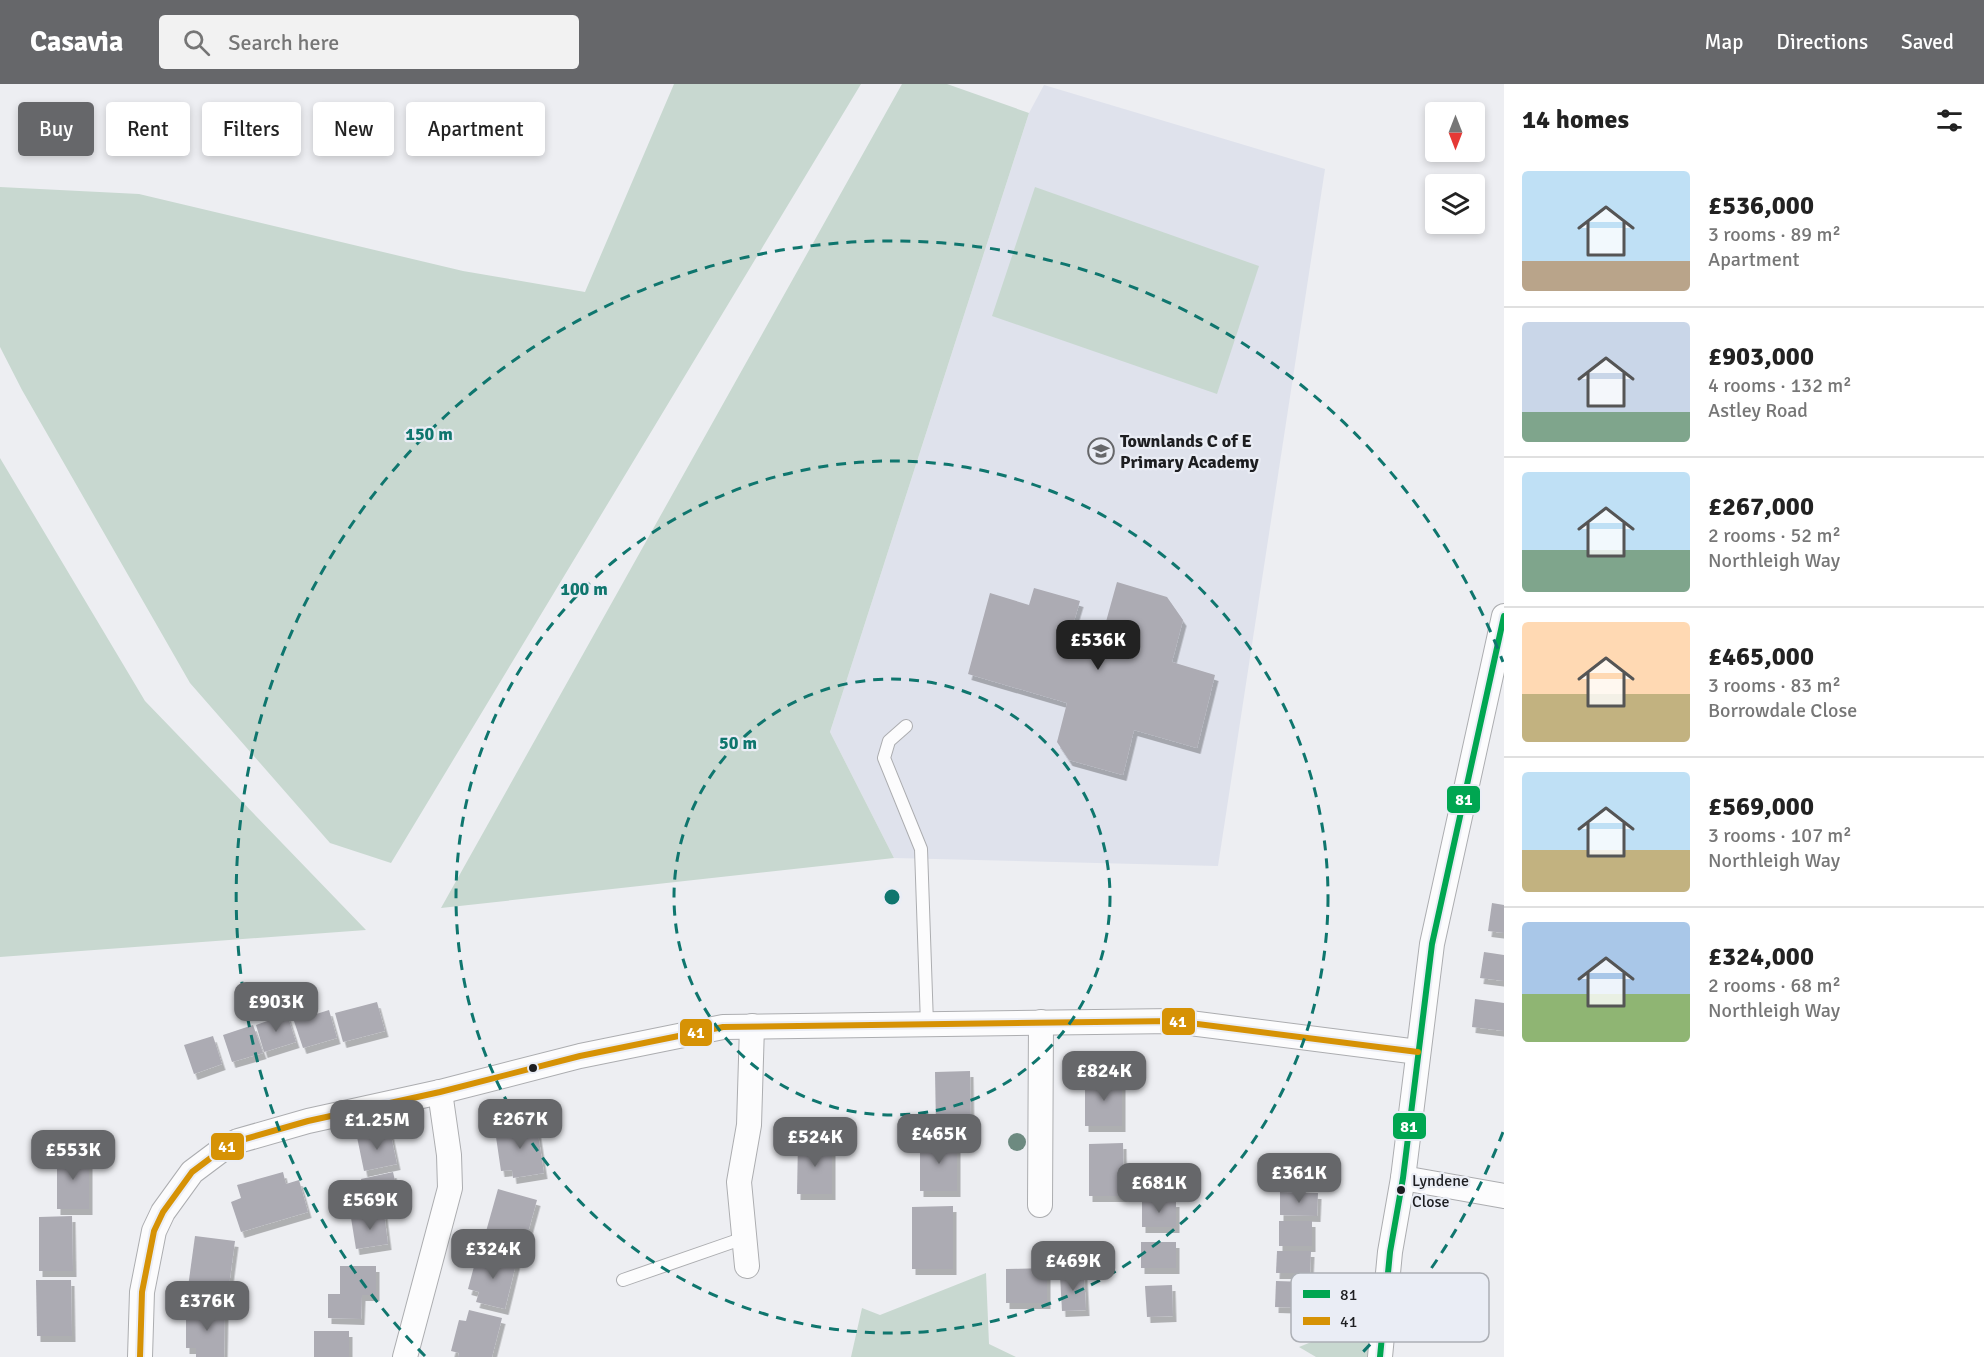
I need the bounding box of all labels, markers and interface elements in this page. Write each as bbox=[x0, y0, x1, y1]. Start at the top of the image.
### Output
search box bbox=[159, 15, 579, 69]
text: Casavia bbox=[30, 25, 123, 59]
icon: search bbox=[180, 26, 213, 59]
text: Search here bbox=[228, 29, 339, 56]
text: Map bbox=[1705, 29, 1743, 55]
text: Directions bbox=[1776, 29, 1868, 55]
text: Saved bbox=[1901, 29, 1954, 55]
chip: Buy bbox=[18, 102, 94, 156]
chip: Rent bbox=[106, 102, 190, 156]
chip: Filters bbox=[202, 102, 301, 156]
chip: New bbox=[313, 102, 394, 156]
chip: Apartment bbox=[406, 102, 545, 156]
north arrow bbox=[1425, 102, 1485, 162]
map controls bbox=[1425, 102, 1485, 234]
text: 14 homes bbox=[1522, 104, 1629, 136]
icon: filters bbox=[1933, 104, 1966, 137]
button: layers bbox=[1425, 174, 1485, 234]
text: £536,000 bbox=[1708, 190, 1814, 222]
icon: home bbox=[1570, 195, 1642, 267]
text: 3 rooms · 89 m² bbox=[1708, 222, 1841, 247]
text: Apartment bbox=[1708, 247, 1800, 272]
text: £903,000 bbox=[1708, 341, 1814, 373]
icon: home bbox=[1570, 346, 1642, 418]
text: 4 rooms · 132 m² bbox=[1708, 373, 1852, 398]
text: Astley Road bbox=[1708, 398, 1808, 423]
text: 150 m bbox=[405, 423, 453, 445]
place label: Townlands C of E Primary Academy bbox=[1120, 430, 1259, 473]
school or university icon: Townlands C of E Primary Academy bbox=[1086, 436, 1116, 466]
text: £267,000 bbox=[1708, 491, 1814, 523]
icon: home bbox=[1570, 496, 1642, 568]
text: 2 rooms · 52 m² bbox=[1708, 523, 1841, 548]
text: Northleigh Way bbox=[1708, 548, 1840, 573]
text: 100 m bbox=[560, 578, 608, 600]
pin: £536K bbox=[1056, 620, 1140, 671]
text: £536K bbox=[1070, 627, 1126, 652]
text: £465,000 bbox=[1708, 641, 1814, 673]
icon: home bbox=[1570, 646, 1642, 718]
text: 3 rooms · 83 m² bbox=[1708, 673, 1841, 698]
text: Borrowdale Close bbox=[1708, 698, 1857, 723]
text: 50 m bbox=[719, 732, 757, 754]
line badge: 81 bbox=[1446, 785, 1481, 814]
text: 81 bbox=[1455, 790, 1473, 810]
text: £569,000 bbox=[1708, 791, 1814, 823]
icon: home bbox=[1570, 796, 1642, 868]
text: 3 rooms · 107 m² bbox=[1708, 823, 1852, 848]
text: Northleigh Way bbox=[1708, 848, 1840, 873]
centre of rings bbox=[882, 887, 902, 907]
text: £324,000 bbox=[1708, 941, 1814, 973]
icon: home bbox=[1570, 946, 1642, 1018]
text: 2 rooms · 68 m² bbox=[1708, 973, 1841, 998]
pin: £903K bbox=[234, 982, 318, 1033]
text: £903K bbox=[248, 989, 304, 1014]
text: Northleigh Way bbox=[1708, 998, 1840, 1023]
line badge: 41 bbox=[1161, 1007, 1196, 1036]
text: 41 bbox=[1169, 1012, 1187, 1032]
line badge: 41 bbox=[679, 1018, 713, 1047]
text: 41 bbox=[687, 1023, 705, 1043]
pin: £824K bbox=[1062, 1051, 1146, 1102]
text: £824K bbox=[1076, 1058, 1132, 1083]
unlabelled marker bbox=[527, 1062, 539, 1074]
pin: £267K bbox=[478, 1099, 562, 1150]
pin: £1.25M bbox=[328, 1100, 426, 1151]
text: £267K bbox=[492, 1106, 548, 1131]
text: £1.25M bbox=[344, 1107, 410, 1132]
line badge: 81 bbox=[1392, 1112, 1427, 1140]
pin: £465K bbox=[897, 1114, 981, 1165]
pin: £524K bbox=[773, 1117, 857, 1168]
text: 81 bbox=[1400, 1117, 1418, 1137]
text: £465K bbox=[911, 1121, 967, 1146]
text: £524K bbox=[787, 1124, 843, 1149]
pin: £553K bbox=[31, 1130, 115, 1181]
line badge: 41 bbox=[210, 1132, 245, 1161]
text: £553K bbox=[45, 1137, 101, 1162]
text: 41 bbox=[218, 1137, 236, 1157]
pin: £361K bbox=[1257, 1153, 1341, 1204]
text: £361K bbox=[1271, 1160, 1327, 1185]
pin: £681K bbox=[1117, 1163, 1201, 1214]
text: £681K bbox=[1131, 1170, 1187, 1195]
place label: Lyndene Close bbox=[1412, 1171, 1469, 1212]
pin: £569K bbox=[328, 1180, 412, 1231]
marker: Lyndene Close bbox=[1395, 1184, 1407, 1196]
text: £569K bbox=[342, 1187, 398, 1212]
pin: £324K bbox=[451, 1229, 535, 1280]
text: £324K bbox=[465, 1236, 521, 1261]
pin: £469K bbox=[1031, 1241, 1115, 1292]
text: £469K bbox=[1045, 1248, 1101, 1273]
legend bbox=[1291, 1273, 1489, 1342]
pin: £376K bbox=[165, 1281, 249, 1332]
text: 81 bbox=[1340, 1285, 1357, 1305]
text: £376K bbox=[179, 1288, 235, 1313]
text: 41 bbox=[1340, 1312, 1357, 1332]

